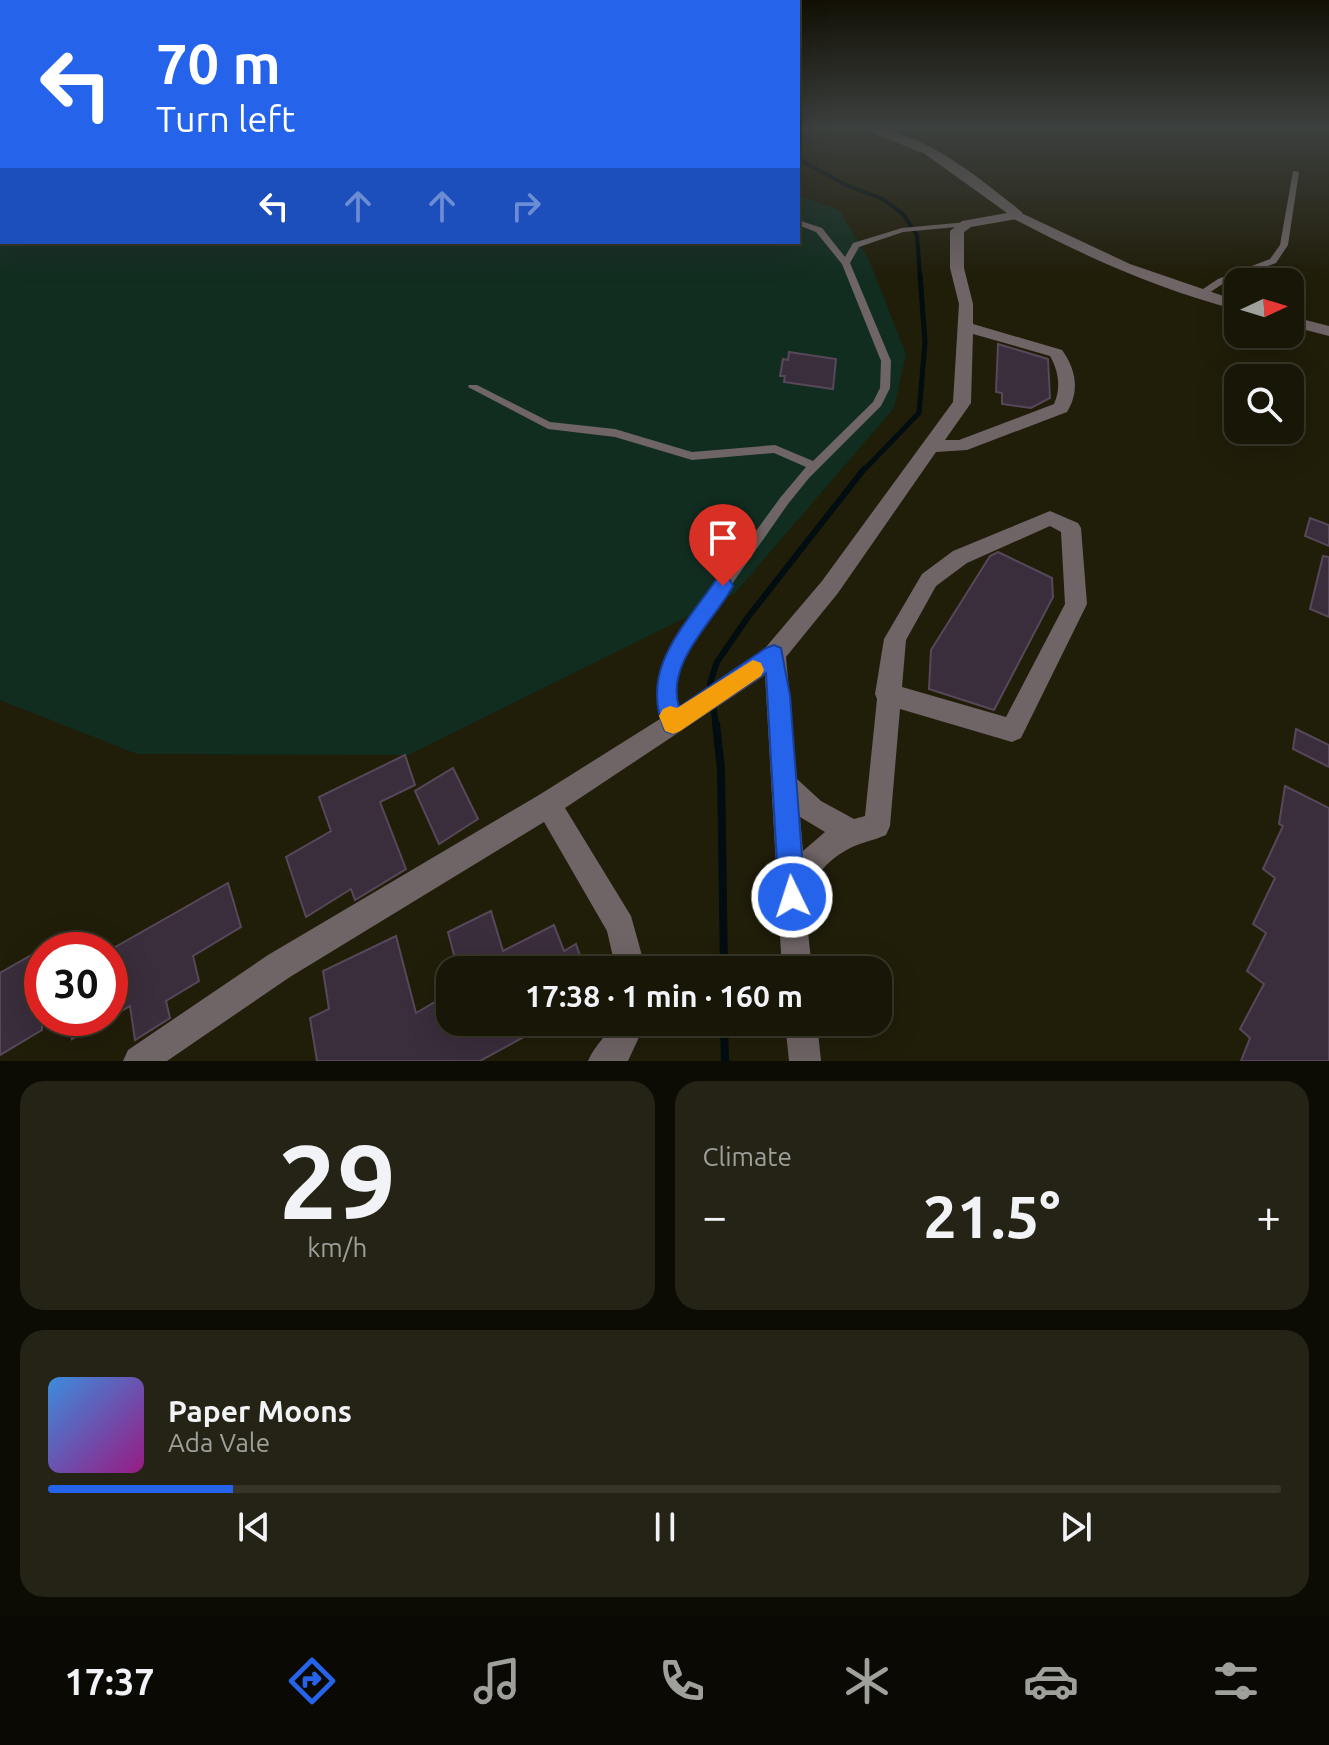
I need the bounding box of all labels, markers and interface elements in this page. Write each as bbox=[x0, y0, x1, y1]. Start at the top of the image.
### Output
icon: left bbox=[24, 32, 128, 136]
text: 70 m bbox=[156, 32, 281, 95]
text: Turn left bbox=[156, 98, 295, 139]
icon: left bbox=[252, 184, 296, 228]
icon: ahead bbox=[336, 184, 380, 228]
icon: ahead bbox=[420, 184, 464, 228]
icon: right bbox=[504, 184, 548, 228]
north arrow bbox=[1224, 268, 1304, 348]
map controls bbox=[1224, 268, 1304, 444]
button: search bbox=[1224, 364, 1304, 444]
pin bbox=[689, 504, 757, 586]
icon: arrive bbox=[701, 516, 745, 560]
position arrow bbox=[750, 855, 834, 939]
speed limit sign: 30 bbox=[24, 932, 128, 1036]
text: 17:38 · 1 min · 160 m bbox=[525, 979, 803, 1013]
text: 29 bbox=[279, 1122, 396, 1239]
text: Climate bbox=[703, 1142, 792, 1171]
text: 21.5° bbox=[923, 1182, 1060, 1249]
text: − bbox=[703, 1191, 727, 1240]
text: + bbox=[1256, 1191, 1281, 1240]
text: km/h bbox=[307, 1233, 367, 1262]
text: Paper Moons bbox=[168, 1394, 352, 1428]
text: Ada Vale bbox=[168, 1428, 270, 1457]
icon: previous bbox=[232, 1505, 276, 1549]
icon: pause bbox=[643, 1505, 687, 1549]
icon: next bbox=[1054, 1505, 1098, 1549]
icon: directions bbox=[284, 1653, 340, 1709]
icon: music bbox=[469, 1653, 525, 1709]
icon: phone bbox=[654, 1653, 710, 1709]
icon: climate bbox=[839, 1653, 895, 1709]
icon: car bbox=[1023, 1653, 1079, 1709]
icon: filters bbox=[1208, 1653, 1264, 1709]
text: 17:37 bbox=[64, 1661, 155, 1702]

